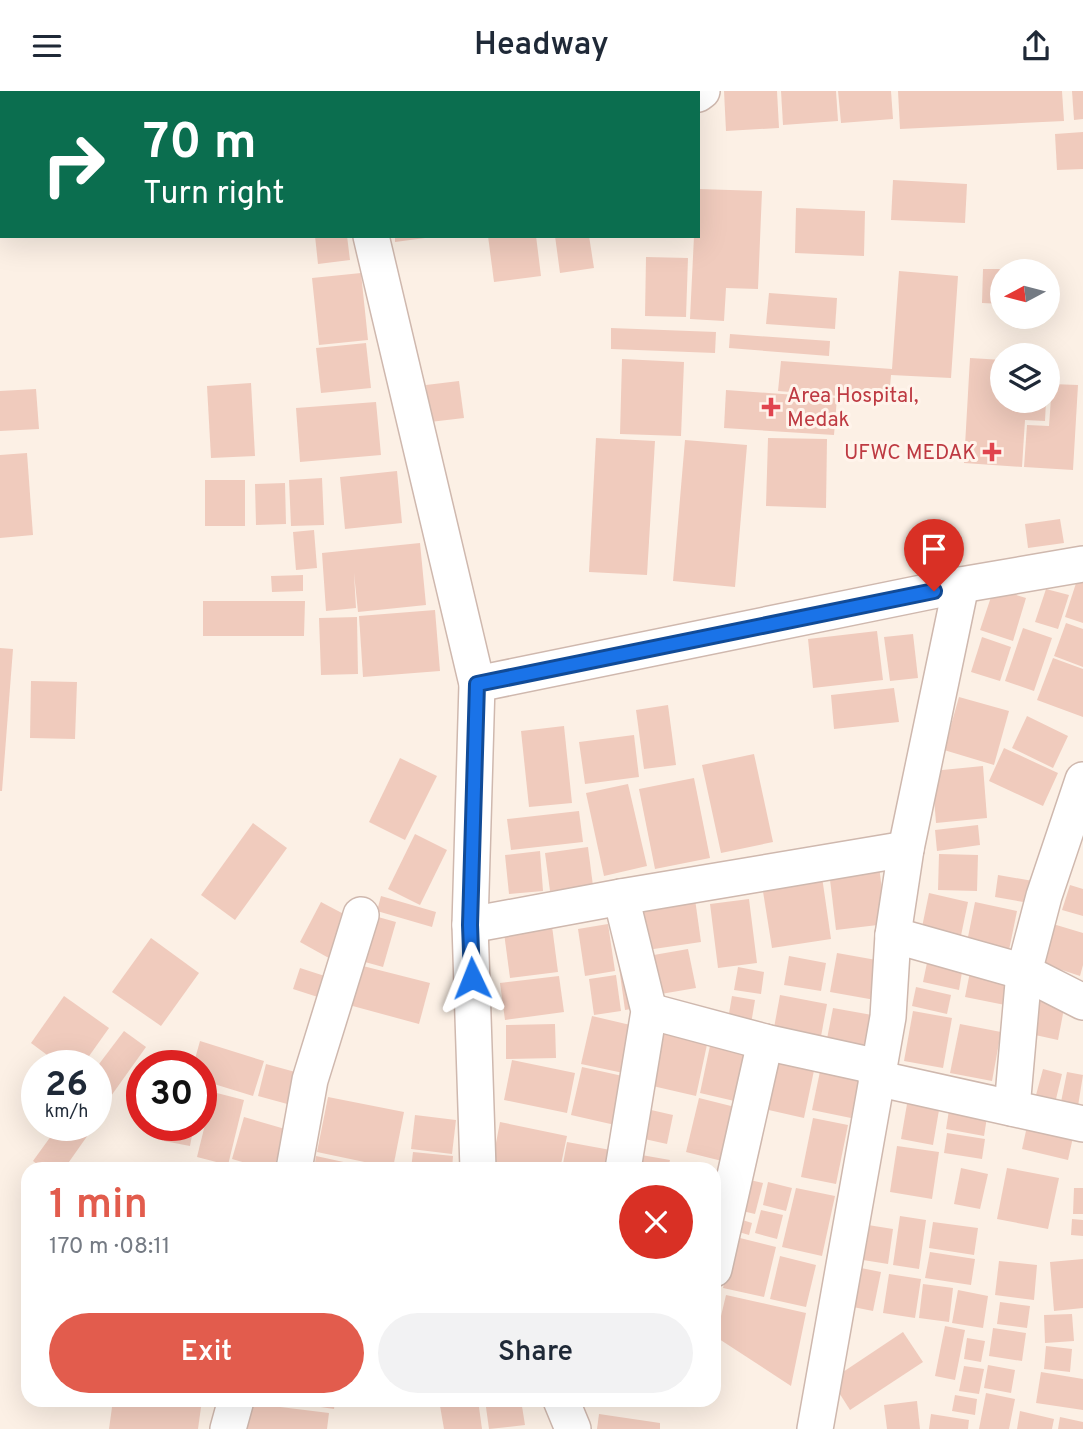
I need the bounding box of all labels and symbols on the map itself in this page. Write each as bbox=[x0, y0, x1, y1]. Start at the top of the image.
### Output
north arrow bbox=[990, 259, 1060, 329]
place label: Area Hospital, Medak bbox=[787, 383, 918, 434]
marker: Area Hospital, Medak bbox=[761, 397, 781, 417]
place label: UFWC MEDAK bbox=[844, 440, 976, 467]
marker: UFWC MEDAK bbox=[982, 442, 1002, 462]
pin bbox=[904, 519, 964, 591]
position arrow bbox=[435, 941, 509, 1015]
speed limit sign: 30 bbox=[126, 1050, 217, 1141]

